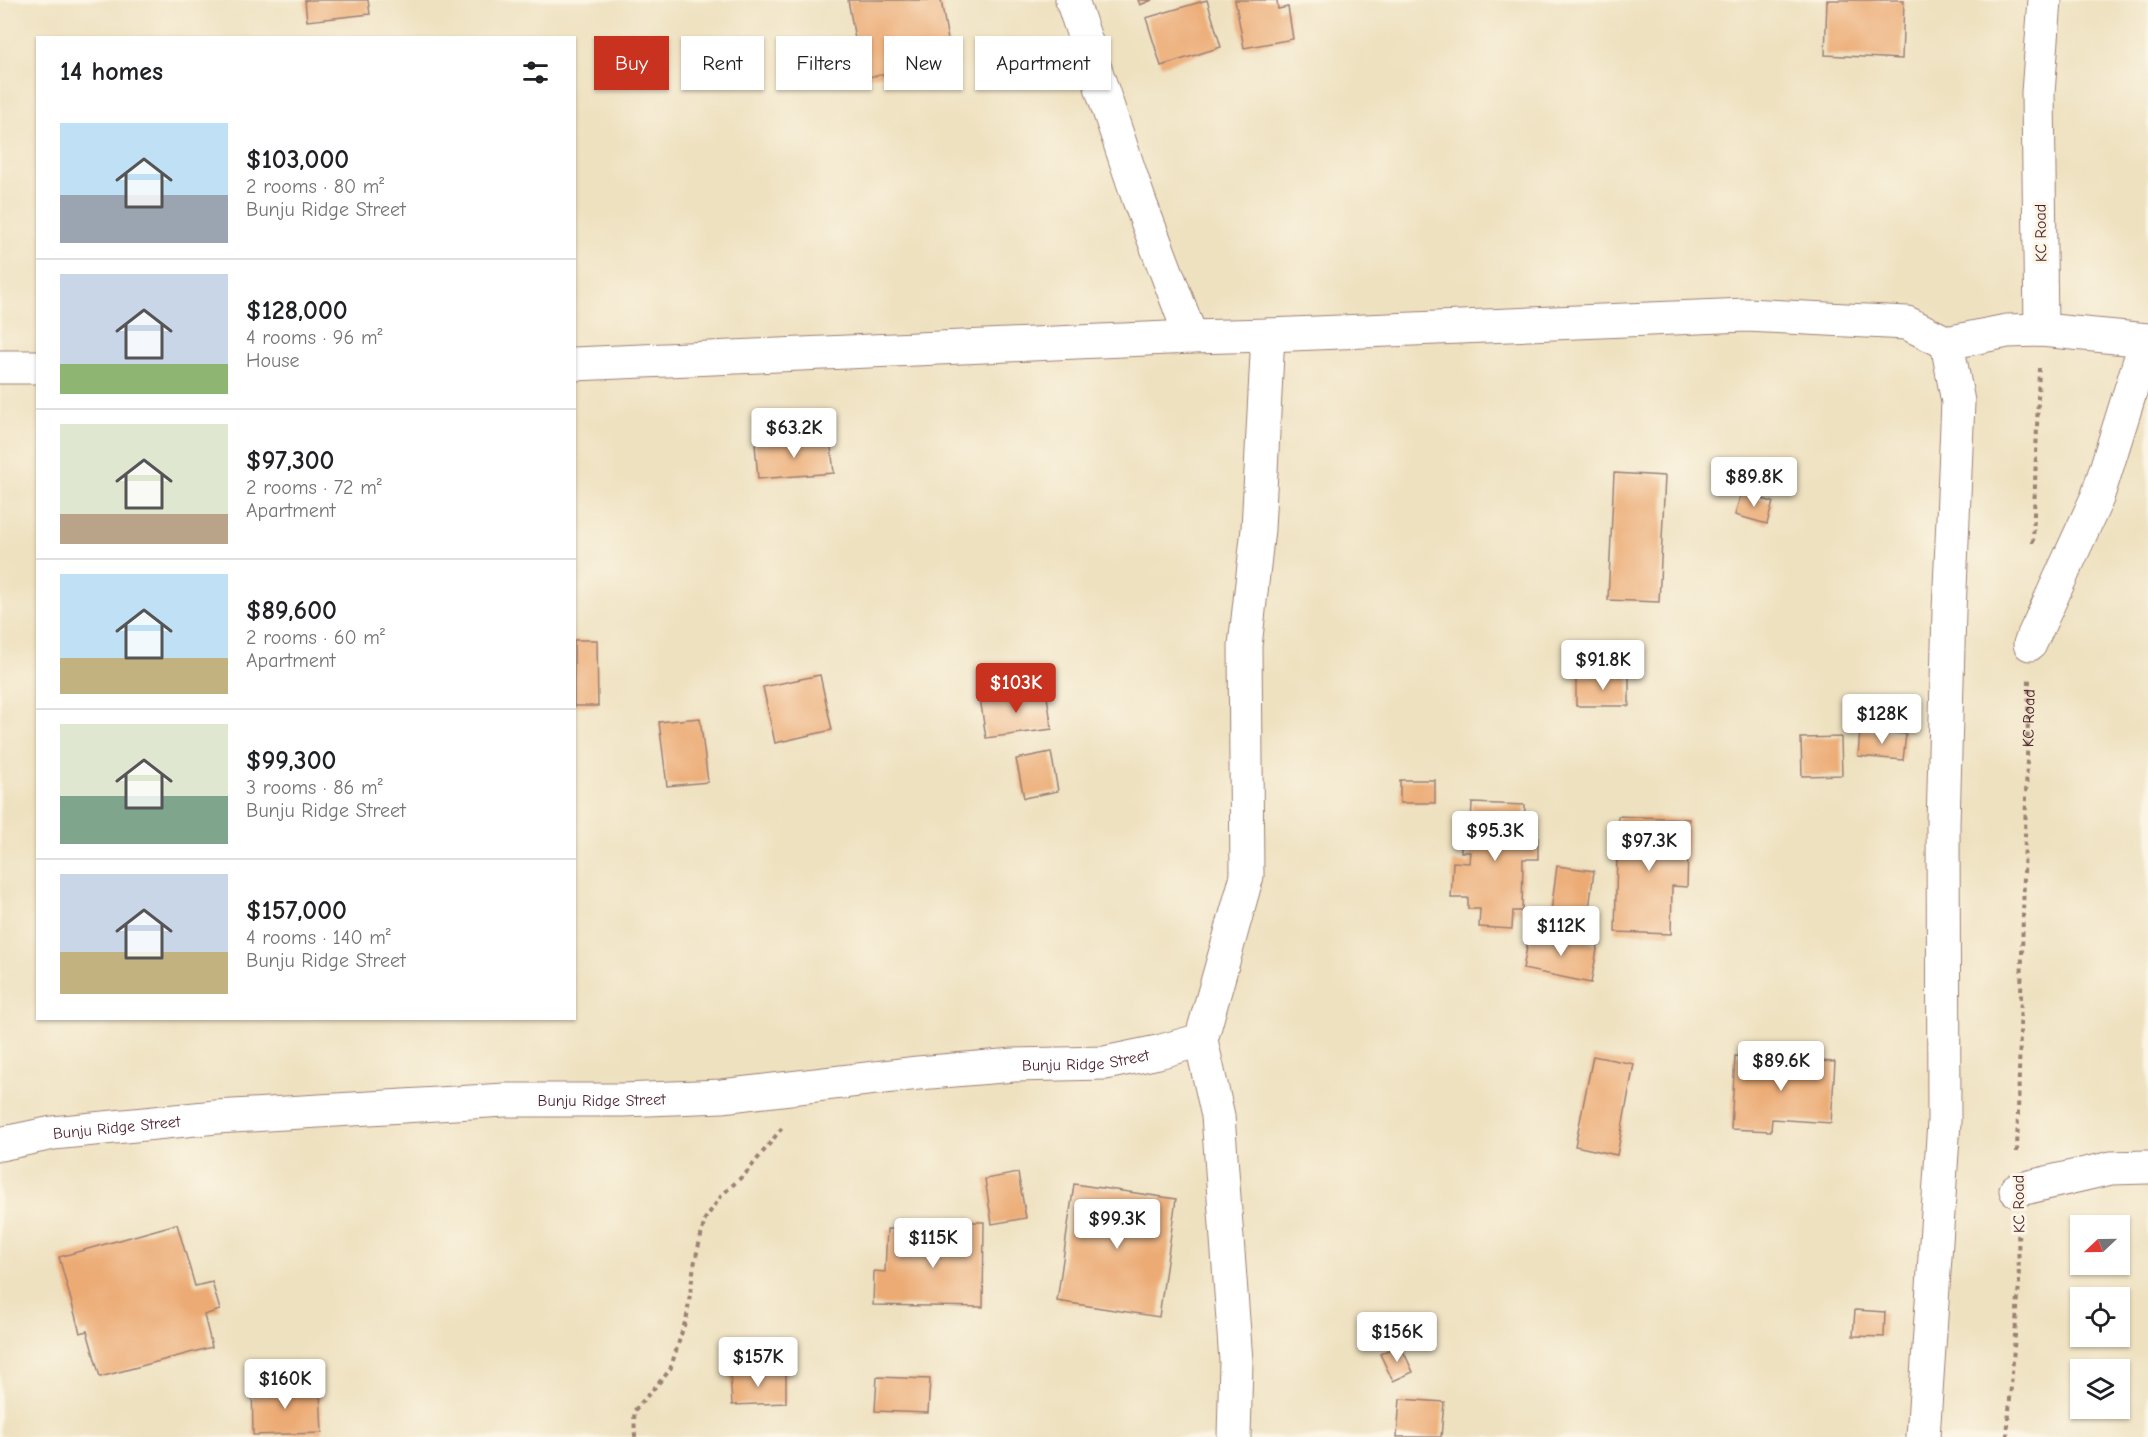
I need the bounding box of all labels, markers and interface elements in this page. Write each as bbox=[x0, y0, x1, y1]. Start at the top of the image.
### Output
chip: Buy bbox=[594, 36, 669, 90]
chip: Rent bbox=[681, 36, 764, 90]
chip: Filters bbox=[776, 36, 872, 90]
chip: New bbox=[884, 36, 963, 90]
chip: Apartment bbox=[975, 36, 1111, 90]
icon: filters bbox=[519, 56, 552, 89]
text: 14 homes bbox=[60, 57, 163, 87]
text: $103,000 bbox=[246, 145, 349, 175]
icon: home bbox=[108, 147, 180, 219]
text: 2 rooms · 80 m² bbox=[246, 175, 384, 198]
text: Bunju Ridge Street bbox=[246, 198, 406, 221]
street label: KC Road bbox=[2031, 204, 2051, 262]
text: $128,000 bbox=[246, 296, 348, 326]
icon: home bbox=[108, 298, 180, 370]
text: 4 rooms · 96 m² bbox=[246, 326, 383, 349]
text: House bbox=[246, 349, 300, 372]
pin: $63.2K bbox=[745, 408, 843, 459]
text: $63.2K bbox=[765, 416, 823, 439]
text: $97,300 bbox=[246, 446, 334, 476]
icon: home bbox=[108, 448, 180, 520]
pin: $89.8K bbox=[1705, 457, 1803, 508]
text: $89.8K bbox=[1725, 465, 1783, 488]
text: 2 rooms · 72 m² bbox=[246, 476, 382, 499]
text: Apartment bbox=[246, 499, 336, 522]
text: $89,600 bbox=[246, 596, 337, 626]
icon: home bbox=[108, 598, 180, 670]
text: 2 rooms · 60 m² bbox=[246, 626, 385, 649]
pin: $91.8K bbox=[1554, 640, 1652, 691]
text: $91.8K bbox=[1575, 648, 1631, 671]
text: Apartment bbox=[246, 649, 336, 672]
pin: $103K bbox=[974, 663, 1058, 714]
text: $103K bbox=[990, 671, 1042, 694]
street label: KC Road bbox=[2019, 689, 2039, 747]
pin: $128K bbox=[1840, 694, 1924, 745]
text: $128K bbox=[1856, 702, 1908, 725]
text: $99,300 bbox=[246, 746, 336, 776]
icon: home bbox=[108, 748, 180, 820]
text: 3 rooms · 86 m² bbox=[246, 776, 383, 799]
text: Bunju Ridge Street bbox=[246, 799, 406, 822]
pin: $95.3K bbox=[1446, 811, 1544, 862]
text: $95.3K bbox=[1466, 819, 1524, 842]
pin: $97.3K bbox=[1600, 821, 1698, 872]
text: $97.3K bbox=[1621, 829, 1677, 852]
text: $157,000 bbox=[246, 896, 347, 926]
icon: home bbox=[108, 898, 180, 970]
pin: $112K bbox=[1519, 906, 1603, 957]
text: $112K bbox=[1537, 914, 1585, 937]
text: 4 rooms · 140 m² bbox=[246, 926, 391, 949]
text: Bunju Ridge Street bbox=[246, 949, 406, 972]
pin: $89.6K bbox=[1732, 1041, 1830, 1092]
street label: Bunju Ridge Street bbox=[1022, 1046, 1151, 1075]
text: $89.6K bbox=[1752, 1049, 1810, 1072]
street label: Bunju Ridge Street bbox=[538, 1090, 666, 1110]
street label: Bunju Ridge Street bbox=[52, 1113, 182, 1143]
street label: KC Road bbox=[2009, 1175, 2029, 1233]
pin: $99.3K bbox=[1068, 1199, 1166, 1250]
text: $99.3K bbox=[1088, 1207, 1146, 1230]
north arrow bbox=[2070, 1215, 2130, 1275]
map controls bbox=[2070, 1215, 2130, 1419]
pin: $115K bbox=[891, 1218, 975, 1269]
text: $115K bbox=[908, 1226, 958, 1249]
button: locate bbox=[2070, 1287, 2130, 1347]
pin: $156K bbox=[1355, 1312, 1439, 1363]
text: $156K bbox=[1371, 1320, 1423, 1343]
pin: $157K bbox=[716, 1337, 800, 1388]
text: $157K bbox=[733, 1345, 783, 1368]
pin: $160K bbox=[243, 1359, 327, 1410]
button: layers bbox=[2070, 1359, 2130, 1419]
text: $160K bbox=[258, 1367, 312, 1390]

